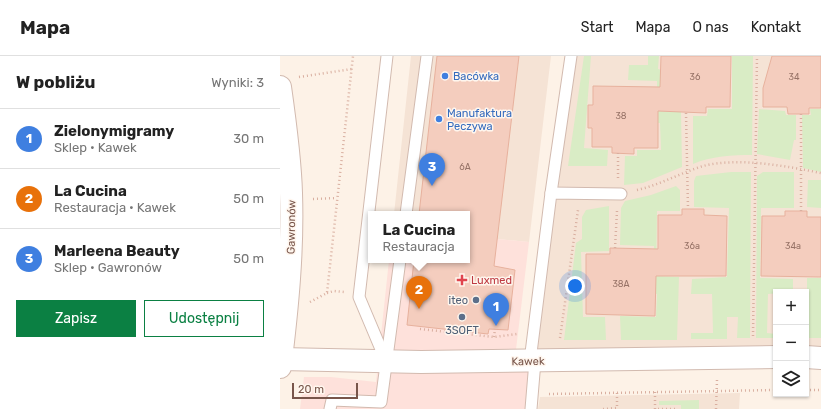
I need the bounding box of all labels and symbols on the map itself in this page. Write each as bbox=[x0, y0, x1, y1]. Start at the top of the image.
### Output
place label: Bacówka bbox=[453, 70, 499, 83]
marker: Bacówka bbox=[440, 71, 450, 81]
house number: 36 bbox=[690, 72, 701, 82]
house number: 34 bbox=[789, 72, 800, 82]
place label: Manufaktura Peczywa bbox=[447, 107, 512, 133]
house number: 38 bbox=[615, 111, 627, 121]
marker: Manufaktura Peczywa bbox=[434, 114, 444, 124]
pin: 3 bbox=[419, 153, 445, 186]
house number: 6A bbox=[459, 162, 471, 172]
street label: Gawronów bbox=[285, 200, 298, 254]
house number: 36a bbox=[684, 241, 700, 251]
house number: 34a bbox=[785, 241, 801, 251]
marker: Luxmed bbox=[456, 274, 468, 286]
place label: Luxmed bbox=[471, 274, 512, 287]
pin: 2 bbox=[406, 276, 432, 309]
your location bbox=[565, 276, 585, 296]
house number: 38A bbox=[612, 279, 630, 289]
pin: 1 bbox=[483, 293, 509, 326]
place label: iteo bbox=[449, 294, 468, 307]
marker: iteo bbox=[471, 295, 481, 305]
marker: 3SOFT bbox=[457, 312, 467, 322]
place label: 3SOFT bbox=[445, 324, 479, 337]
street label: Kawek bbox=[511, 355, 545, 368]
scale bar bbox=[292, 381, 358, 400]

